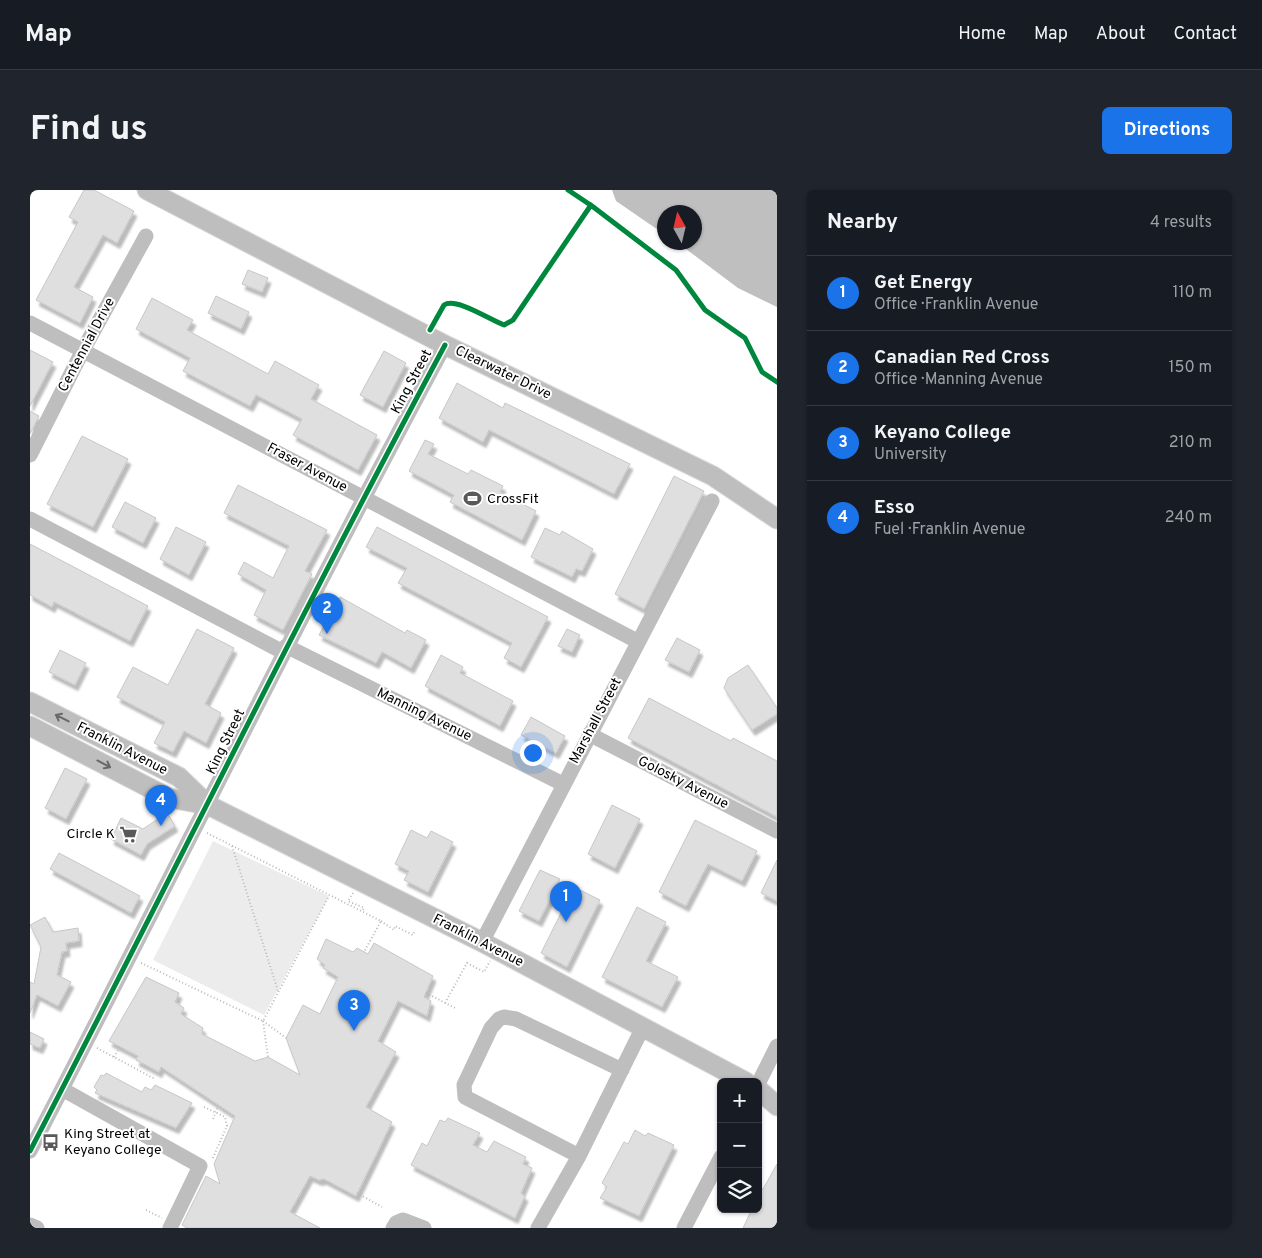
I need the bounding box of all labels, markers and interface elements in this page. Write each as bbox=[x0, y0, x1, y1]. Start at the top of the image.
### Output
text: Map bbox=[25, 20, 72, 50]
text: Home bbox=[958, 23, 1006, 46]
text: Map bbox=[1034, 23, 1068, 46]
text: About bbox=[1096, 23, 1145, 46]
text: Contact bbox=[1173, 23, 1237, 46]
button: Directions bbox=[1102, 107, 1232, 154]
text: Find us bbox=[30, 108, 148, 152]
north arrow bbox=[657, 205, 702, 250]
text: Nearby bbox=[827, 209, 898, 236]
text: 4 results bbox=[1150, 213, 1212, 233]
text: Get Energy bbox=[874, 271, 973, 295]
text: 1 bbox=[840, 283, 846, 303]
text: 110 m bbox=[1172, 283, 1212, 303]
street label: Centennial Drive bbox=[55, 295, 119, 395]
text: Office · Franklin Avenue bbox=[874, 295, 1038, 315]
street label: Clearwater Drive bbox=[452, 342, 554, 404]
text: Canadian Red Cross bbox=[874, 346, 1050, 370]
street label: King Street bbox=[388, 347, 436, 417]
text: 2 bbox=[838, 358, 848, 378]
text: 150 m bbox=[1169, 358, 1212, 378]
text: Office · Manning Avenue bbox=[874, 370, 1043, 390]
text: Keyano College bbox=[874, 421, 1011, 445]
text: 3 bbox=[838, 433, 848, 453]
text: 210 m bbox=[1169, 433, 1212, 453]
street label: Fraser Avenue bbox=[264, 440, 350, 496]
text: University bbox=[874, 445, 947, 465]
sports icon: CrossFit bbox=[463, 489, 483, 509]
place label: CrossFit bbox=[487, 491, 539, 508]
text: Esso bbox=[874, 496, 915, 520]
text: 4 bbox=[838, 508, 848, 528]
text: 240 m bbox=[1165, 508, 1212, 528]
text: Fuel · Franklin Avenue bbox=[874, 520, 1025, 540]
pin: 2 bbox=[311, 593, 343, 634]
street label: Marshall Street bbox=[566, 675, 626, 767]
street label: Manning Avenue bbox=[374, 685, 474, 745]
street label: King Street bbox=[203, 707, 249, 777]
one-way arrow bbox=[55, 713, 70, 722]
street label: Franklin Avenue bbox=[74, 719, 170, 779]
your location bbox=[520, 740, 546, 766]
street label: Golosky Avenue bbox=[635, 753, 731, 813]
one-way arrow bbox=[96, 760, 111, 770]
pin: 4 bbox=[145, 785, 177, 826]
supermarket icon: Circle K bbox=[119, 824, 139, 844]
place label: Circle K bbox=[67, 826, 115, 843]
pin: 1 bbox=[550, 881, 582, 922]
street label: Franklin Avenue bbox=[430, 911, 526, 971]
pin: 3 bbox=[338, 990, 370, 1031]
map controls bbox=[717, 1078, 762, 1213]
button: + bbox=[717, 1078, 762, 1123]
button: − bbox=[717, 1123, 762, 1168]
place label: King Street at Keyano College bbox=[64, 1126, 161, 1159]
bus stop icon: King Street at Keyano College bbox=[40, 1132, 60, 1152]
button: layers bbox=[717, 1168, 762, 1213]

